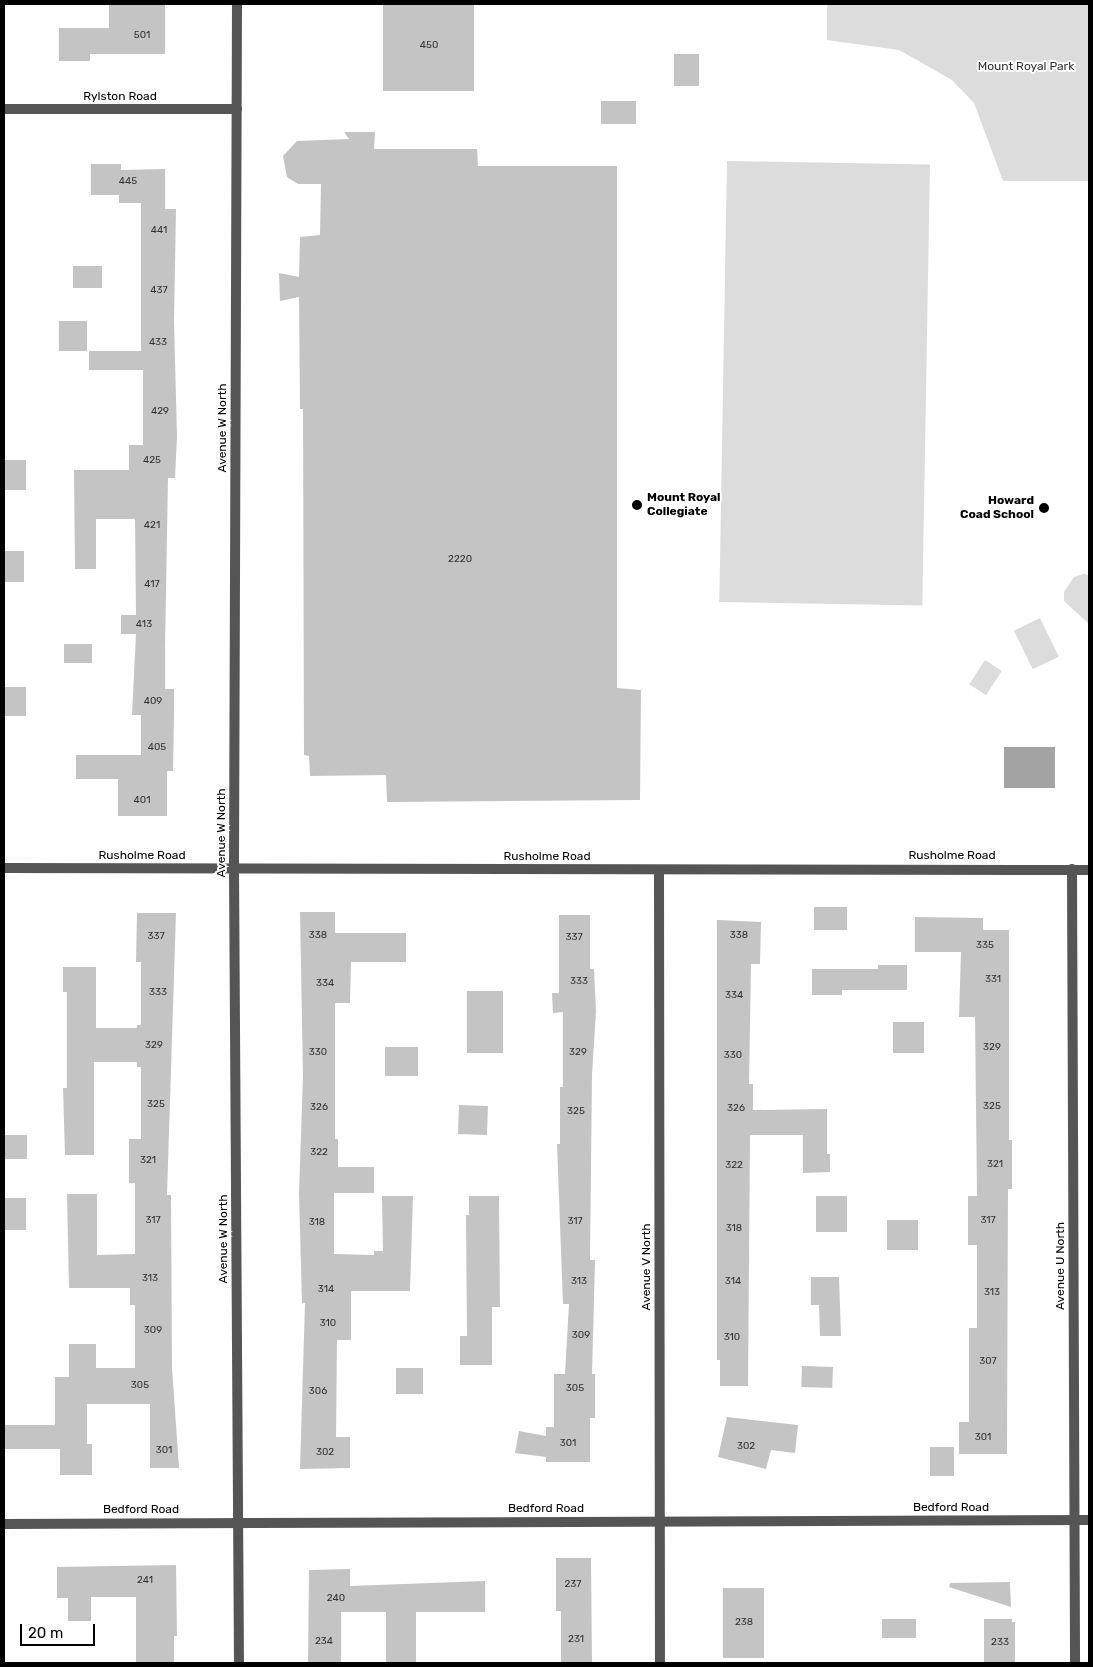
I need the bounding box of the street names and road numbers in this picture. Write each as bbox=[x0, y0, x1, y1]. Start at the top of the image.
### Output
street label: Rylston Road bbox=[83, 90, 157, 104]
street label: Avenue W North bbox=[216, 383, 230, 473]
street label: Avenue W North bbox=[215, 788, 229, 878]
street label: Rusholme Road bbox=[98, 849, 186, 863]
street label: Rusholme Road bbox=[908, 849, 996, 863]
street label: Rusholme Road bbox=[503, 850, 591, 864]
street label: Avenue W North bbox=[217, 1194, 231, 1284]
street label: Avenue U North bbox=[1054, 1222, 1068, 1310]
street label: Avenue V North bbox=[640, 1223, 654, 1311]
street label: Bedford Road bbox=[913, 1501, 989, 1515]
street label: Bedford Road bbox=[508, 1502, 584, 1516]
street label: Bedford Road bbox=[103, 1503, 179, 1517]

